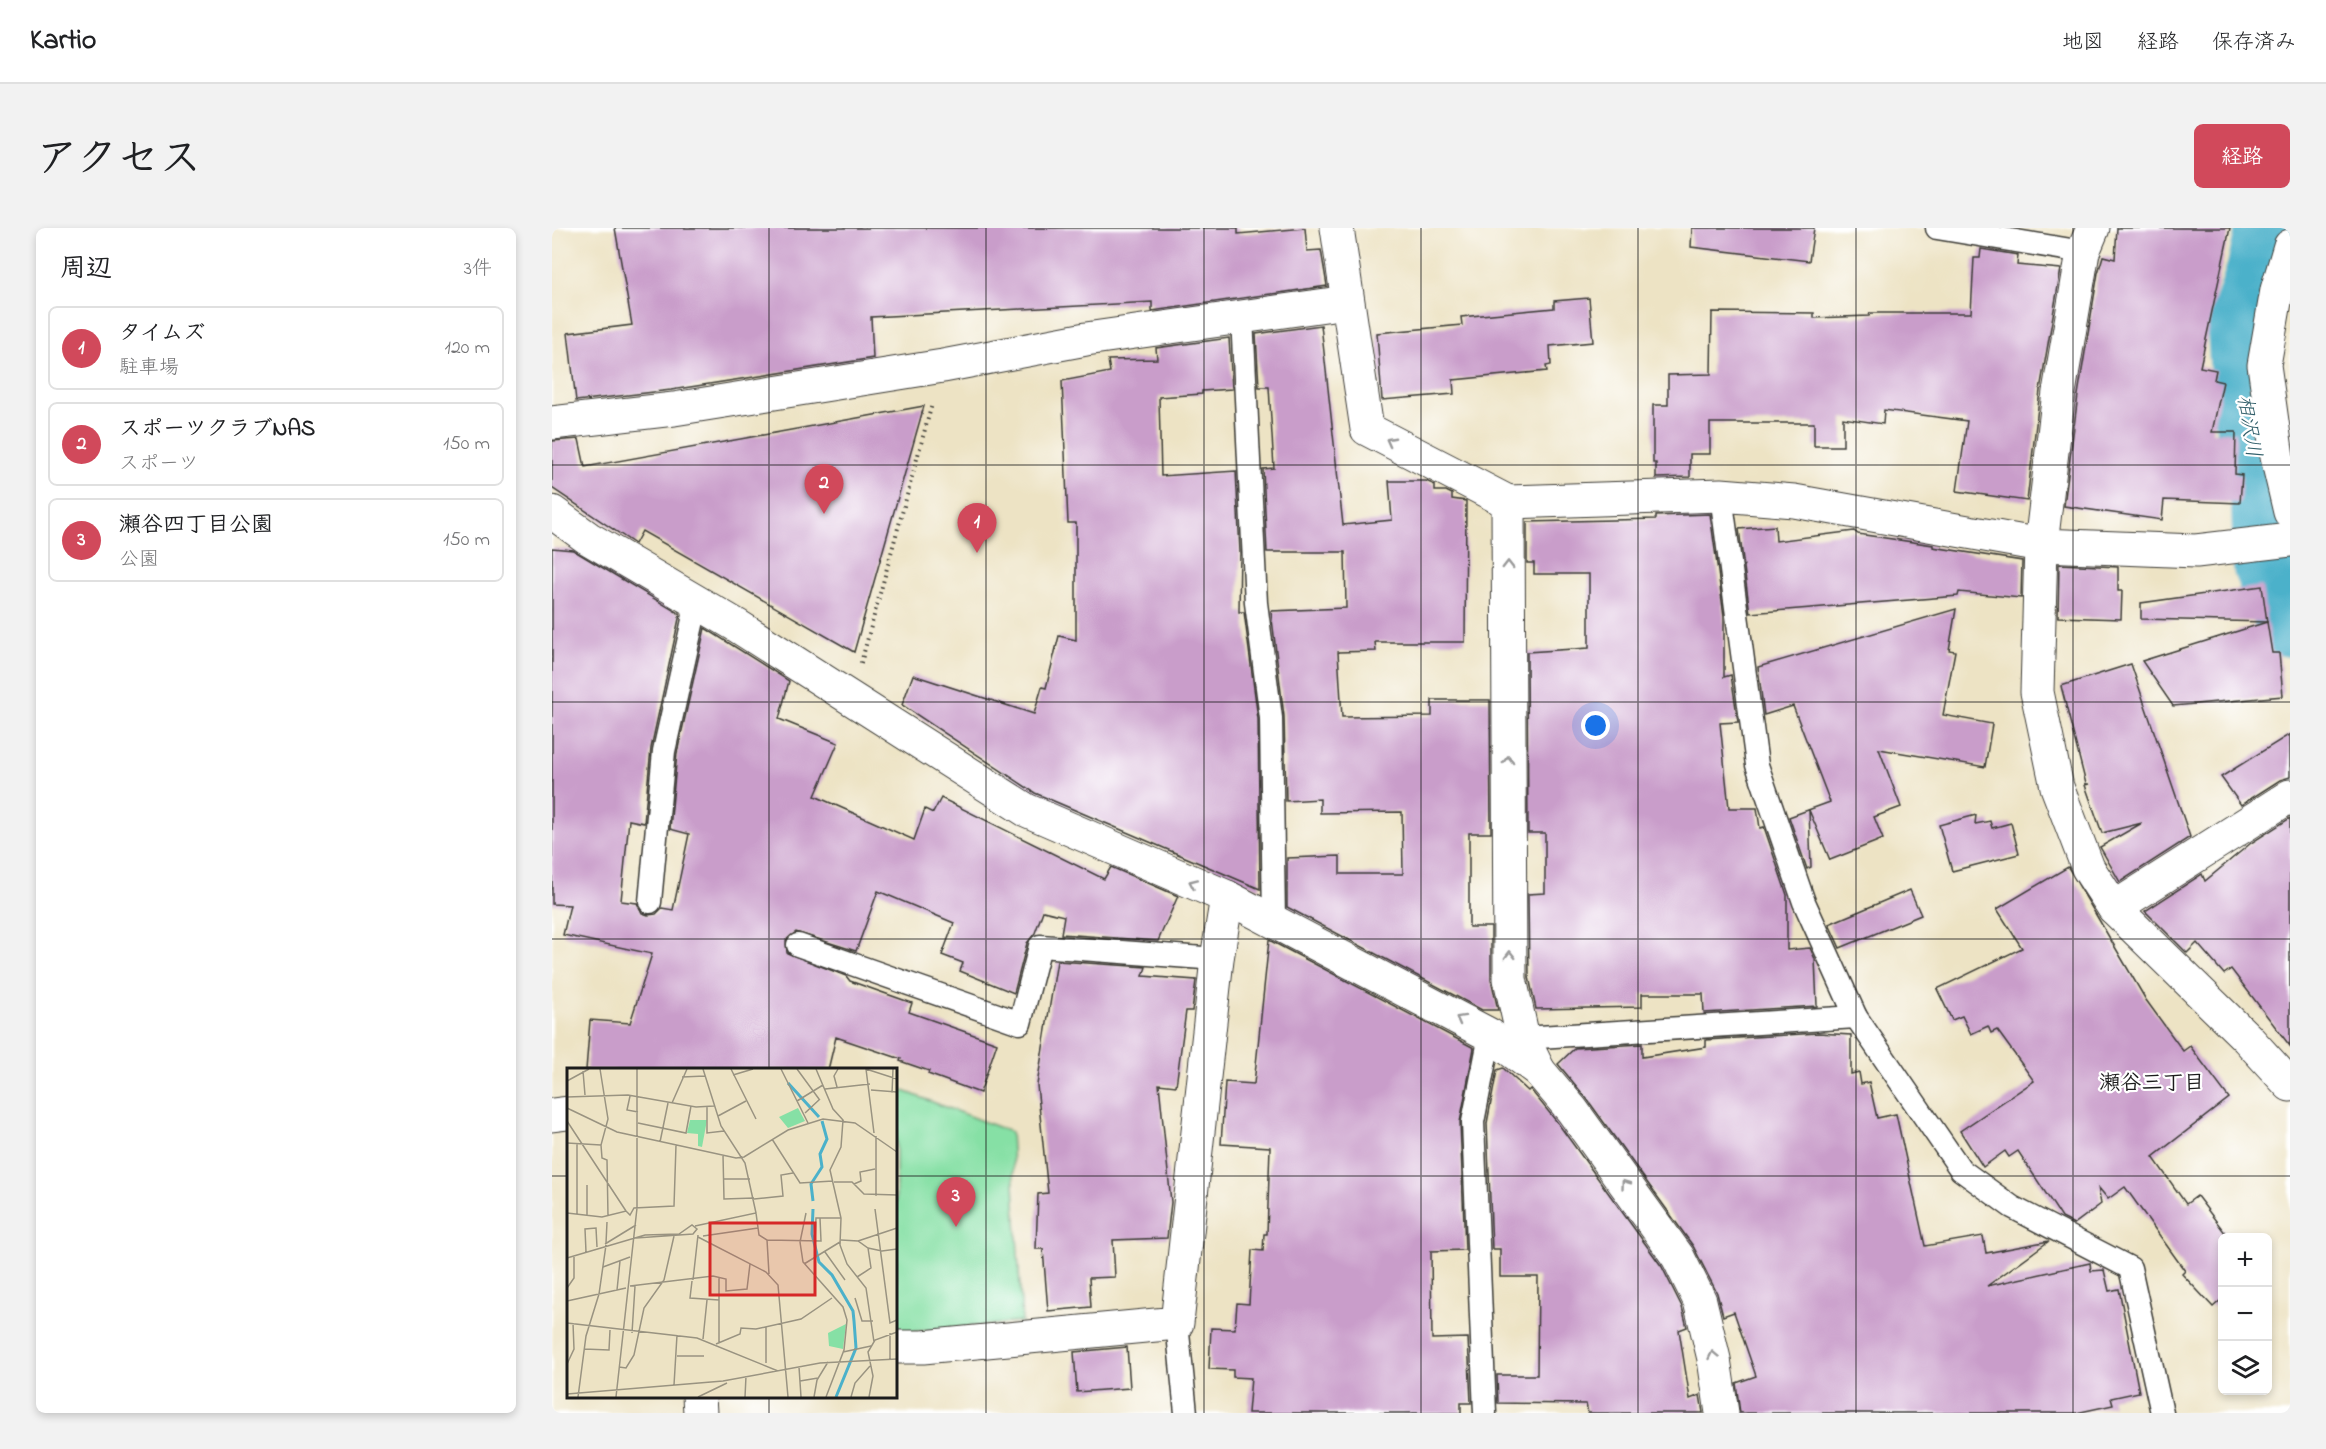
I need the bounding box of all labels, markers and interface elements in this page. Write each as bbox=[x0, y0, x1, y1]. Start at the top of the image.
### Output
text: Kartio bbox=[30, 21, 96, 62]
text: 地図 bbox=[2062, 28, 2104, 58]
text: 経路 bbox=[2137, 28, 2179, 58]
text: 保存済み bbox=[2212, 28, 2296, 58]
button: 経路 bbox=[2194, 124, 2290, 188]
text: アクセス bbox=[36, 130, 201, 191]
text: 周辺 bbox=[60, 251, 112, 289]
text: 3件 bbox=[464, 255, 492, 284]
text: タイムズ bbox=[119, 318, 205, 350]
text: 1 bbox=[78, 334, 85, 363]
text: 120 m bbox=[445, 334, 490, 363]
text: 駐車場 bbox=[119, 354, 179, 383]
water label: 相沢川 bbox=[2228, 393, 2268, 460]
text: スポーツクラブNAS bbox=[119, 414, 315, 446]
text: 2 bbox=[77, 430, 86, 459]
text: 150 m bbox=[443, 430, 490, 459]
one-way arrow bbox=[1386, 437, 1397, 448]
text: スポーツ bbox=[119, 450, 199, 479]
pin: 2 bbox=[804, 464, 844, 514]
pin: 1 bbox=[958, 504, 996, 553]
text: 瀬谷四丁目公園 bbox=[119, 510, 273, 542]
text: 3 bbox=[77, 526, 86, 555]
text: 150 m bbox=[443, 526, 490, 555]
text: 公園 bbox=[119, 546, 159, 575]
one-way arrow bbox=[1502, 560, 1514, 569]
your location bbox=[1581, 711, 1610, 740]
one-way arrow bbox=[1502, 755, 1514, 764]
one-way arrow bbox=[1188, 878, 1199, 890]
one-way arrow bbox=[1503, 950, 1516, 959]
one-way arrow bbox=[1456, 1015, 1466, 1026]
inset map bbox=[567, 1068, 897, 1398]
district label: 瀬谷三丁目 bbox=[2100, 1069, 2205, 1099]
pin: 3 bbox=[936, 1178, 976, 1227]
one-way arrow bbox=[1622, 1179, 1633, 1190]
map controls bbox=[2218, 1233, 2272, 1395]
button: + bbox=[2218, 1233, 2272, 1287]
button: − bbox=[2218, 1287, 2272, 1341]
button: layers bbox=[2218, 1341, 2272, 1395]
one-way arrow bbox=[1707, 1350, 1720, 1360]

